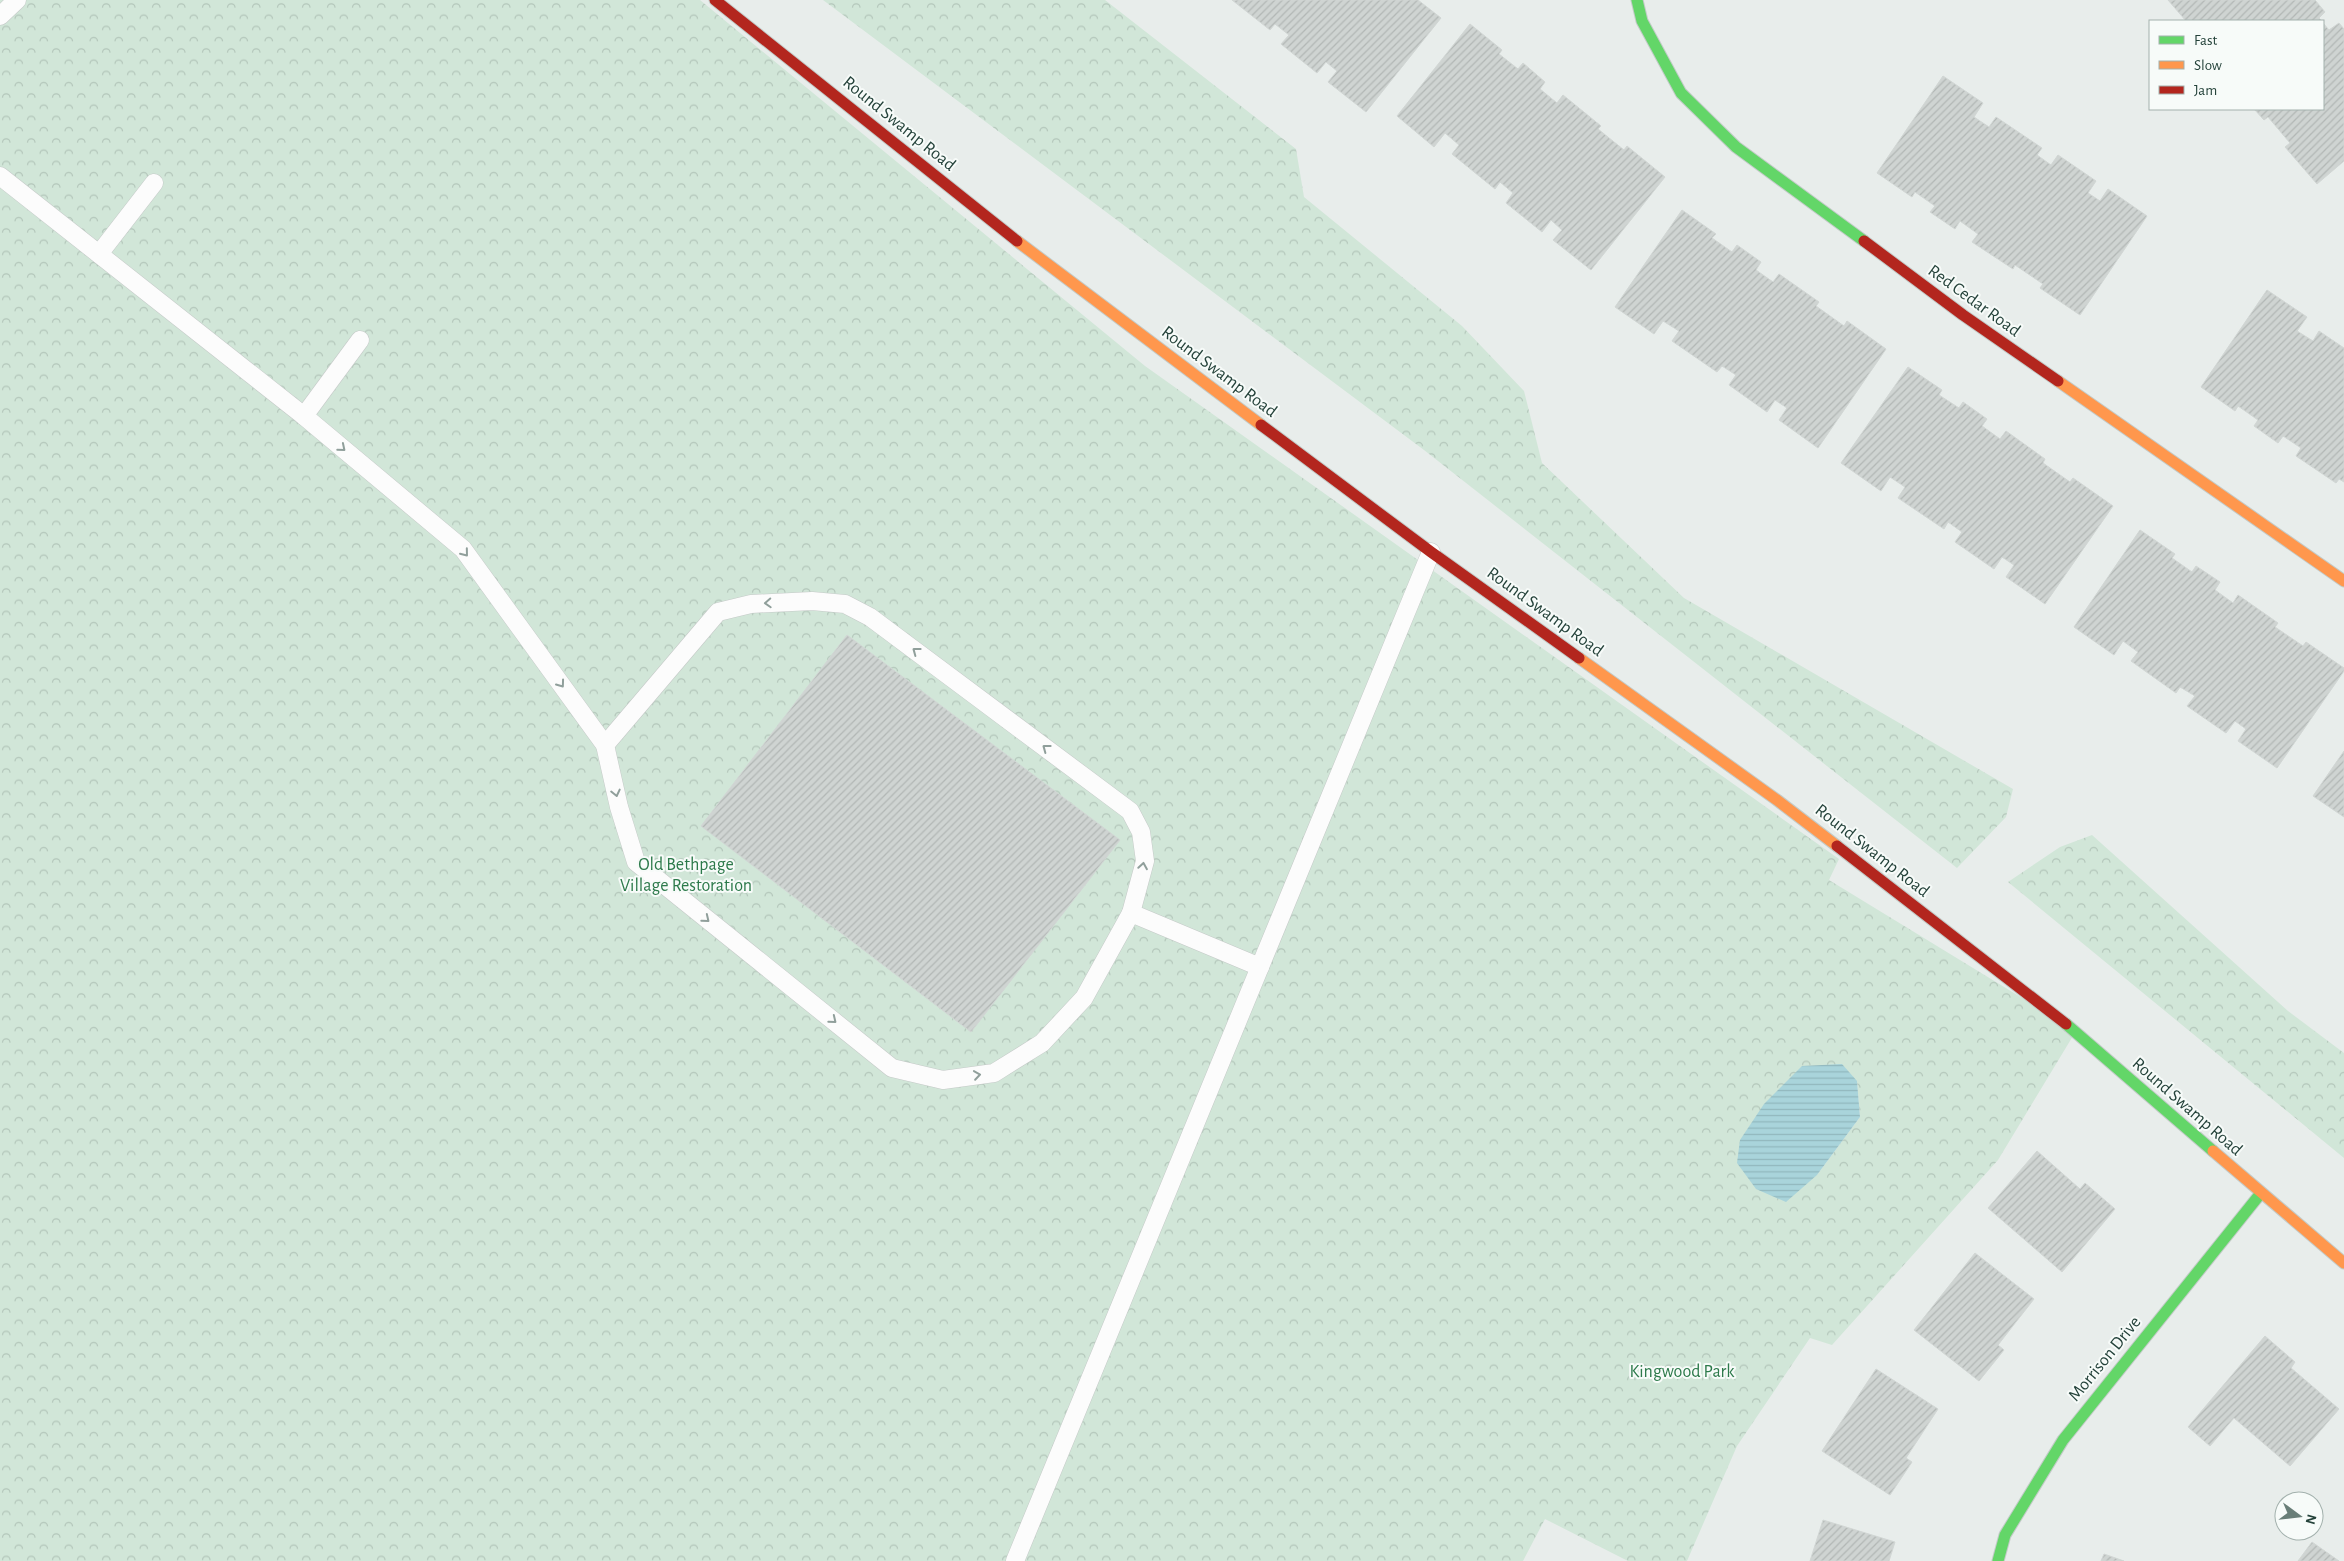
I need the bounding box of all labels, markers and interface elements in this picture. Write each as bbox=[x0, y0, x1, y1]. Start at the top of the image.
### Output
legend bbox=[2149, 20, 2324, 110]
text: Fast bbox=[2194, 33, 2218, 48]
text: Slow bbox=[2194, 58, 2222, 73]
street label: Round Swamp Road bbox=[839, 73, 959, 175]
text: Jam bbox=[2194, 83, 2217, 98]
street label: Red Cedar Road bbox=[1925, 262, 2023, 340]
street label: Round Swamp Road bbox=[1158, 323, 1280, 421]
one-way arrow bbox=[336, 442, 345, 451]
one-way arrow bbox=[460, 547, 468, 556]
street label: Round Swamp Road bbox=[1483, 564, 1607, 660]
one-way arrow bbox=[764, 597, 772, 608]
one-way arrow bbox=[912, 648, 922, 657]
one-way arrow bbox=[555, 678, 564, 688]
one-way arrow bbox=[1043, 746, 1052, 754]
one-way arrow bbox=[610, 788, 620, 797]
street label: Round Swamp Road bbox=[1812, 801, 1932, 901]
park label: Old Bethpage Village Restoration bbox=[620, 856, 752, 895]
one-way arrow bbox=[1137, 861, 1147, 870]
one-way arrow bbox=[701, 913, 710, 922]
one-way arrow bbox=[827, 1015, 836, 1023]
street label: Round Swamp Road bbox=[2129, 1055, 2245, 1159]
one-way arrow bbox=[974, 1070, 982, 1081]
street label: Morrison Drive bbox=[2065, 1313, 2145, 1405]
park label: Kingwood Park bbox=[1629, 1363, 1735, 1381]
north arrow bbox=[2274, 1491, 2324, 1541]
text: N bbox=[2303, 1513, 2319, 1526]

